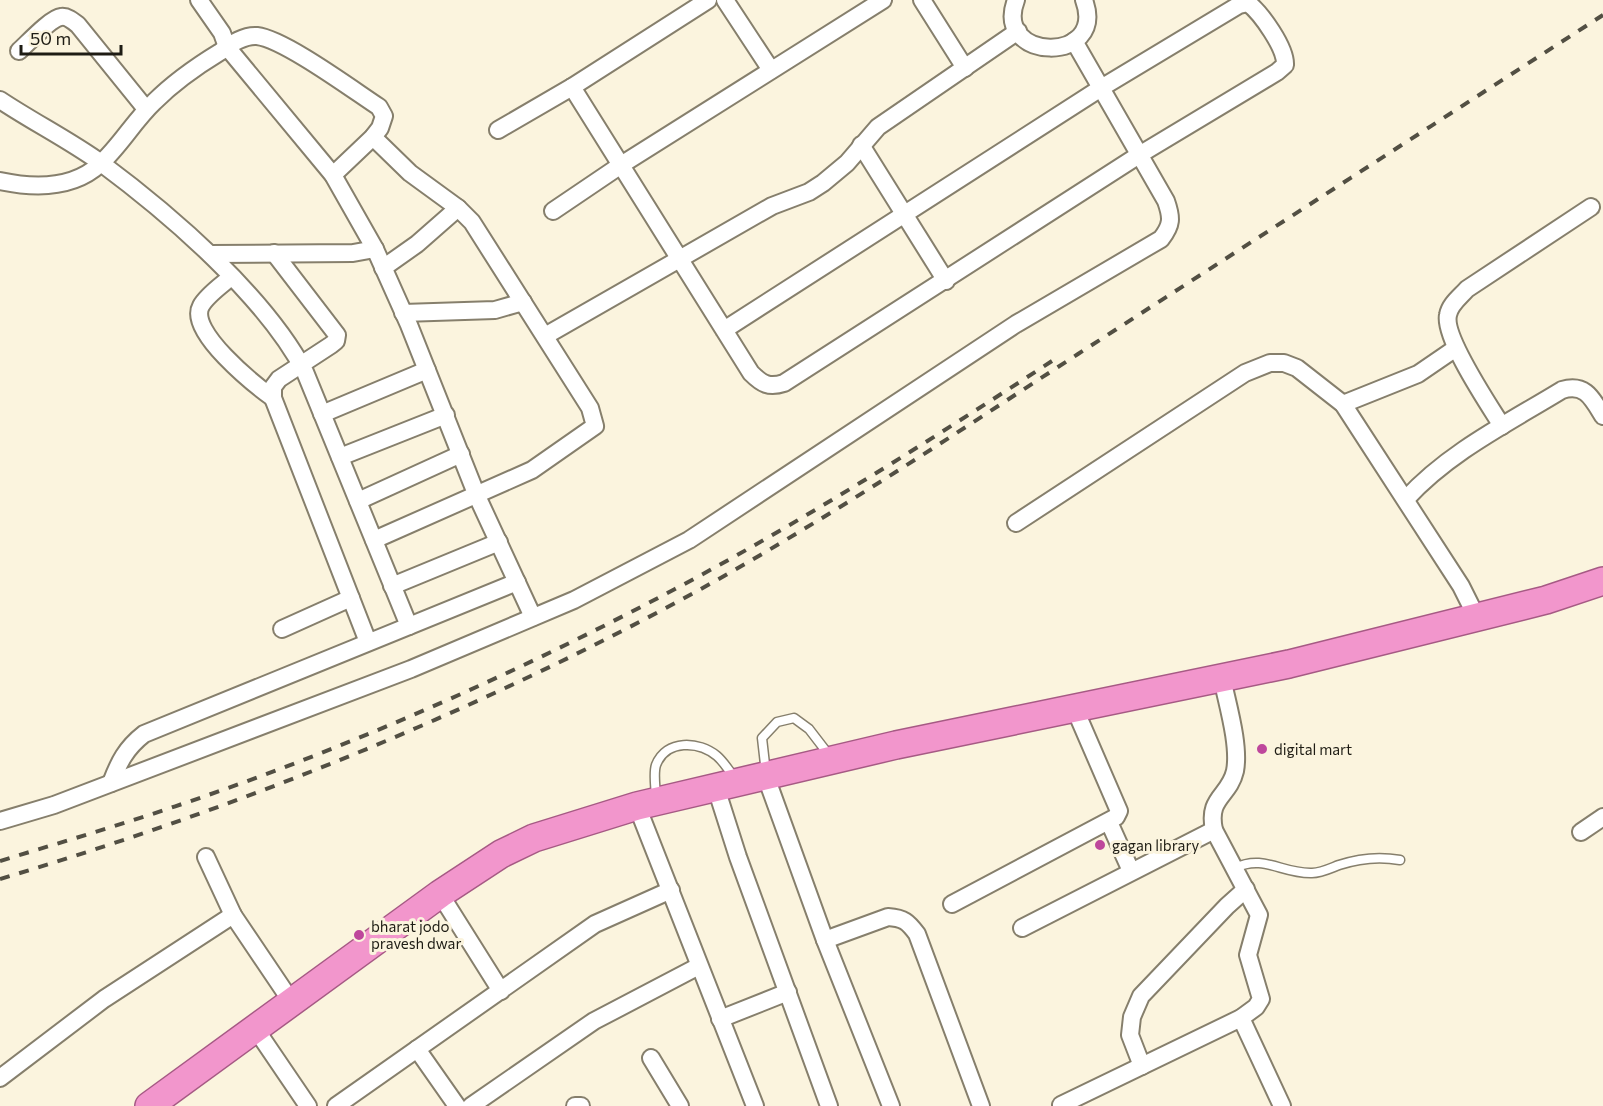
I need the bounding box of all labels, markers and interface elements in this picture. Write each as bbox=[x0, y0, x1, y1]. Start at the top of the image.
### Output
scale bar bbox=[21, 18, 122, 56]
text: 50 m bbox=[30, 27, 71, 49]
place label: digital mart bbox=[1274, 740, 1352, 758]
marker: digital mart bbox=[1255, 742, 1269, 756]
place label: gagan library bbox=[1112, 836, 1199, 854]
marker: gagan library bbox=[1093, 838, 1107, 852]
place label: bharat jodo pravesh dwar bbox=[371, 917, 461, 952]
marker: bharat jodo pravesh dwar bbox=[352, 928, 366, 942]

